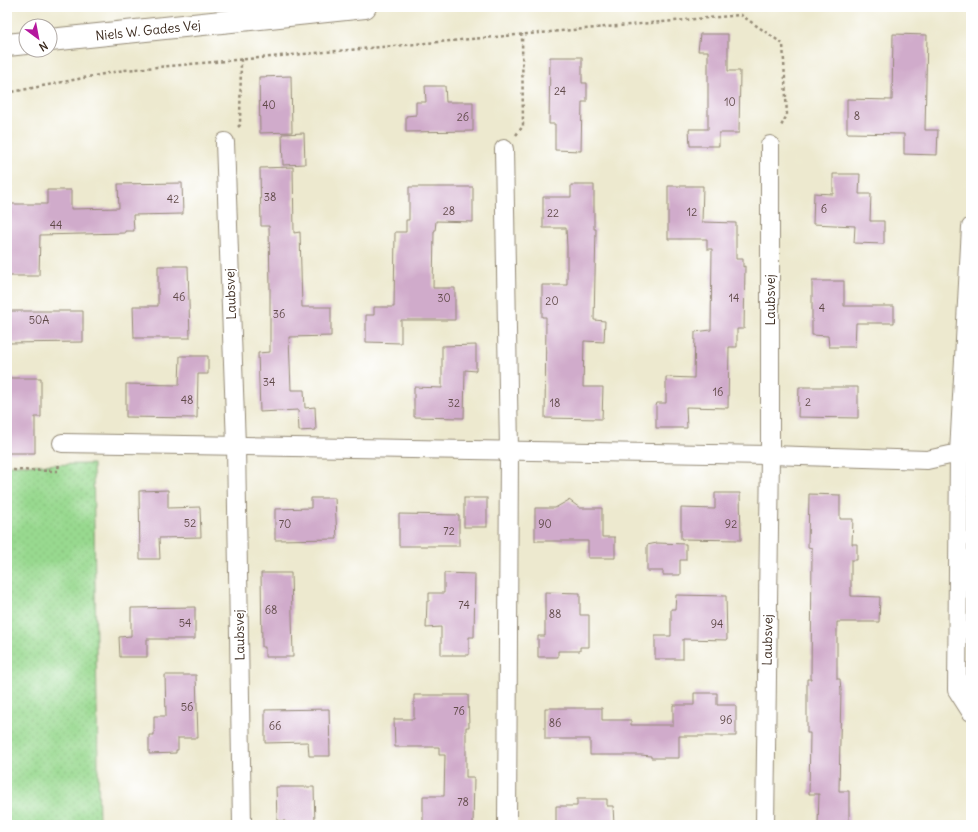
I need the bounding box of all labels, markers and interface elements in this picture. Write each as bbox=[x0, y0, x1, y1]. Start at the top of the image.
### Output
street label: Niels W. Gades Vej bbox=[95, 17, 202, 44]
north arrow bbox=[18, 18, 58, 58]
text: N bbox=[36, 39, 50, 54]
house number: 24 bbox=[554, 84, 566, 98]
house number: 10 bbox=[724, 95, 736, 109]
house number: 40 bbox=[262, 98, 276, 112]
house number: 8 bbox=[854, 109, 860, 123]
house number: 26 bbox=[457, 110, 469, 124]
house number: 38 bbox=[264, 190, 276, 204]
house number: 42 bbox=[167, 192, 179, 206]
house number: 6 bbox=[821, 202, 827, 216]
house number: 28 bbox=[443, 204, 455, 218]
house number: 12 bbox=[687, 205, 697, 219]
house number: 22 bbox=[547, 206, 559, 220]
house number: 44 bbox=[50, 218, 62, 232]
street label: Laubsvej bbox=[221, 268, 240, 320]
street label: Laubsvej bbox=[762, 274, 779, 326]
house number: 46 bbox=[173, 290, 185, 304]
house number: 30 bbox=[437, 291, 451, 305]
house number: 14 bbox=[729, 291, 739, 305]
house number: 20 bbox=[545, 294, 559, 308]
house number: 4 bbox=[819, 301, 825, 315]
house number: 36 bbox=[273, 307, 285, 321]
house number: 50A bbox=[29, 313, 49, 327]
house number: 34 bbox=[263, 375, 275, 389]
house number: 16 bbox=[713, 385, 723, 399]
house number: 48 bbox=[181, 393, 193, 407]
house number: 2 bbox=[805, 395, 811, 409]
house number: 32 bbox=[448, 396, 460, 410]
house number: 18 bbox=[550, 396, 560, 410]
house number: 52 bbox=[184, 516, 196, 530]
house number: 70 bbox=[279, 517, 291, 531]
house number: 90 bbox=[538, 517, 552, 531]
house number: 92 bbox=[725, 517, 737, 531]
house number: 72 bbox=[443, 524, 455, 538]
house number: 74 bbox=[458, 598, 470, 612]
house number: 68 bbox=[265, 603, 277, 617]
house number: 88 bbox=[549, 607, 561, 621]
street label: Laubsvej bbox=[231, 609, 248, 661]
street label: Laubsvej bbox=[759, 614, 776, 666]
house number: 54 bbox=[179, 616, 191, 630]
house number: 94 bbox=[711, 617, 723, 631]
house number: 56 bbox=[181, 700, 193, 714]
house number: 76 bbox=[453, 704, 465, 718]
house number: 96 bbox=[720, 713, 732, 727]
house number: 86 bbox=[549, 716, 561, 730]
house number: 66 bbox=[269, 719, 281, 733]
house number: 78 bbox=[457, 795, 469, 809]

